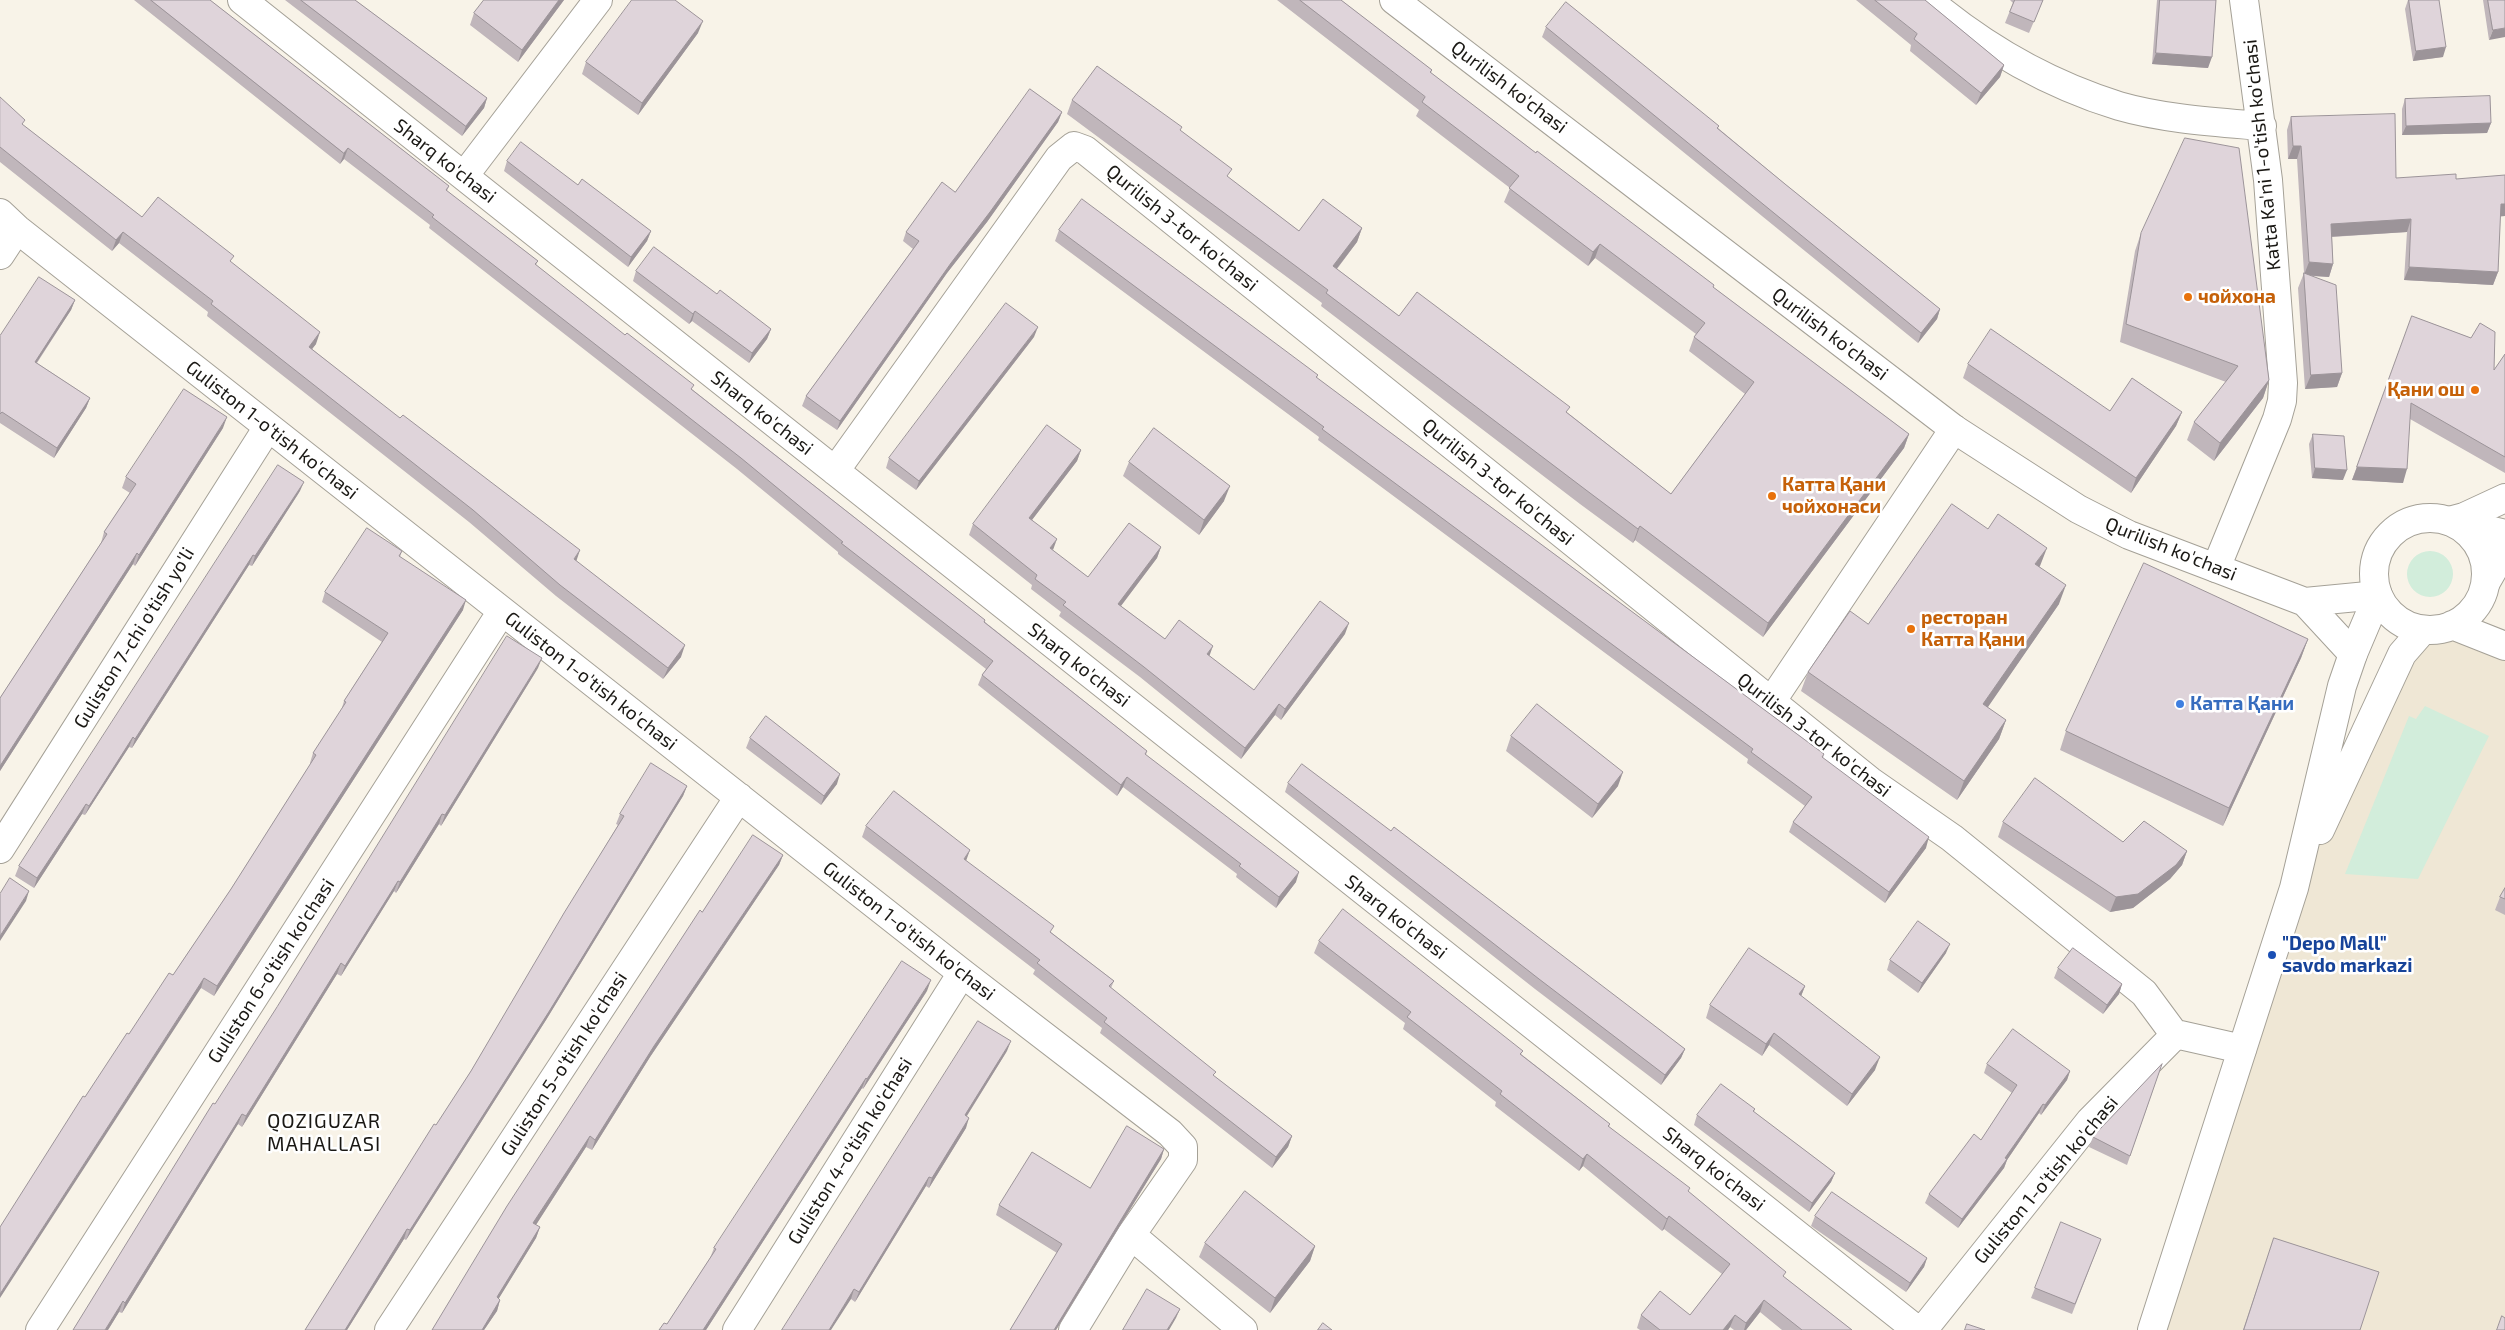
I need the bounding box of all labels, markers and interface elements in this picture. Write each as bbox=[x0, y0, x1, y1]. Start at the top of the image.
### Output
street label: Qurilish ko'chasi bbox=[1446, 36, 1572, 138]
street label: Katta Ka'ni 1-o'tish ko'chasi bbox=[2239, 38, 2285, 272]
street label: Sharq ko'chasi bbox=[389, 114, 501, 208]
street label: Qurilish 3-tor ko'chasi bbox=[1102, 160, 1262, 296]
street label: Qurilish ko'chasi bbox=[1767, 283, 1893, 385]
place label: чойхона bbox=[2198, 286, 2276, 308]
marker: чойхона bbox=[2182, 291, 2194, 303]
street label: Guliston 1-o'tish ko'chasi bbox=[181, 356, 363, 504]
street label: Sharq ko'chasi bbox=[706, 366, 818, 460]
place label: Қани ош bbox=[2387, 379, 2465, 401]
marker: Қани ош bbox=[2469, 384, 2481, 396]
street label: Qurilish 3-tor ko'chasi bbox=[1418, 414, 1578, 550]
place label: Катта Қани чойхонаси bbox=[1782, 474, 1886, 518]
marker: Катта Қани чойхонаси bbox=[1766, 490, 1778, 502]
street label: Qurilish ko'chasi bbox=[2102, 512, 2240, 586]
street label: Guliston 7-chi o'tish yo'li bbox=[69, 543, 199, 733]
street label: Guliston 1-o'tish ko'chasi bbox=[500, 607, 682, 755]
place label: ресторан Катта Қани bbox=[1921, 607, 2025, 651]
street label: Sharq ko'chasi bbox=[1023, 618, 1135, 712]
marker: ресторан Катта Қани bbox=[1905, 623, 1917, 635]
street label: Qurilish 3-tor ko'chasi bbox=[1733, 668, 1895, 802]
place label: Катта Қани bbox=[2190, 693, 2294, 715]
marker: Катта Қани bbox=[2174, 698, 2186, 710]
street label: Guliston 1-o'tish ko'chasi bbox=[818, 857, 1000, 1005]
street label: Sharq ko'chasi bbox=[1340, 870, 1452, 964]
street label: Guliston 6-o'tish ko'chasi bbox=[203, 874, 339, 1068]
place label: "Depo Mall" savdo markazi bbox=[2282, 933, 2412, 977]
marker: "Depo Mall" savdo markazi bbox=[2266, 949, 2278, 961]
street label: Guliston 5-o'tish ko'chasi bbox=[496, 968, 632, 1160]
street label: Guliston 4-o'tish ko'chasi bbox=[783, 1053, 917, 1249]
street label: Guliston 1-o'tish ko'chasi bbox=[1969, 1091, 2123, 1269]
district label: QOZIGUZAR MAHALLASI bbox=[266, 1109, 382, 1156]
street label: Sharq ko'chasi bbox=[1658, 1122, 1770, 1216]

